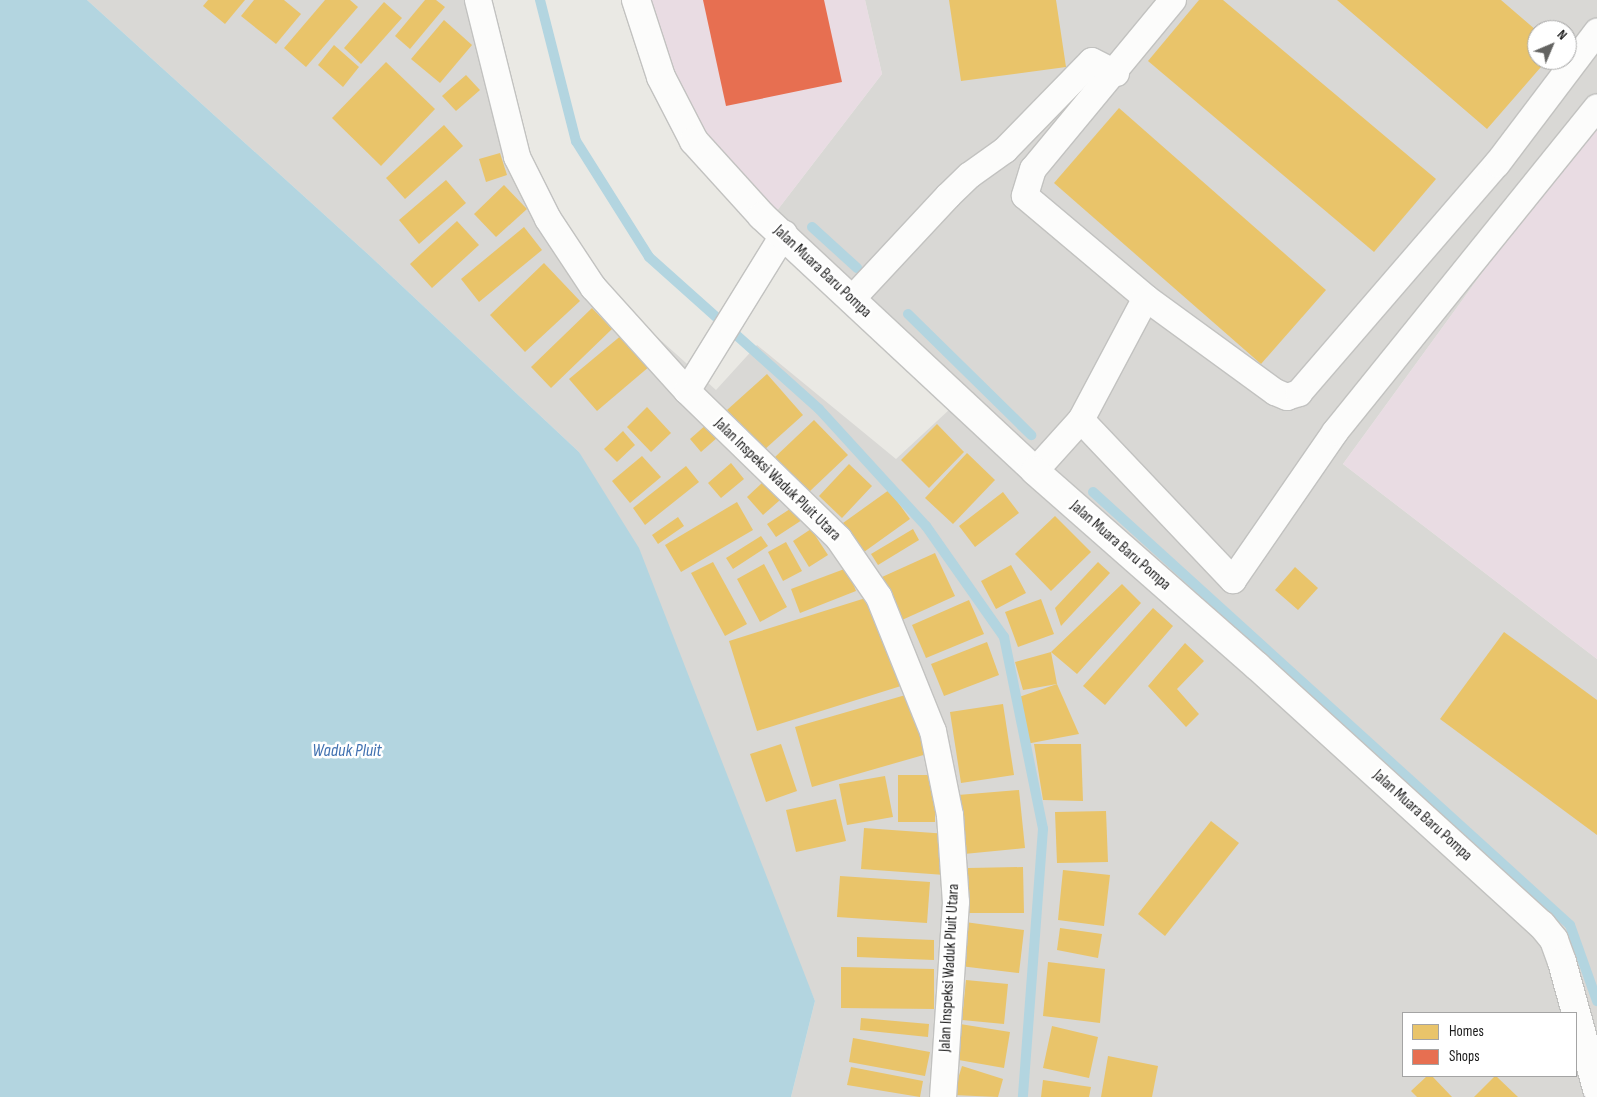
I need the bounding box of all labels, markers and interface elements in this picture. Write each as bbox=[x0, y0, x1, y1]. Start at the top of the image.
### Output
north arrow bbox=[1527, 20, 1577, 70]
text: N bbox=[1554, 26, 1571, 43]
street label: Jalan Muara Baru Pompa bbox=[769, 222, 875, 322]
street label: Jalan Inspeksi Waduk Pluit Utara bbox=[710, 415, 844, 545]
street label: Jalan Muara Baru Pompa bbox=[1066, 497, 1174, 595]
water label: Waduk Pluit bbox=[312, 740, 382, 762]
street label: Jalan Muara Baru Pompa bbox=[1368, 766, 1476, 866]
street label: Jalan Inspeksi Waduk Pluit Utara bbox=[936, 883, 964, 1053]
legend bbox=[1402, 1012, 1577, 1077]
text: Homes bbox=[1449, 1022, 1484, 1041]
text: Shops bbox=[1449, 1047, 1480, 1066]

